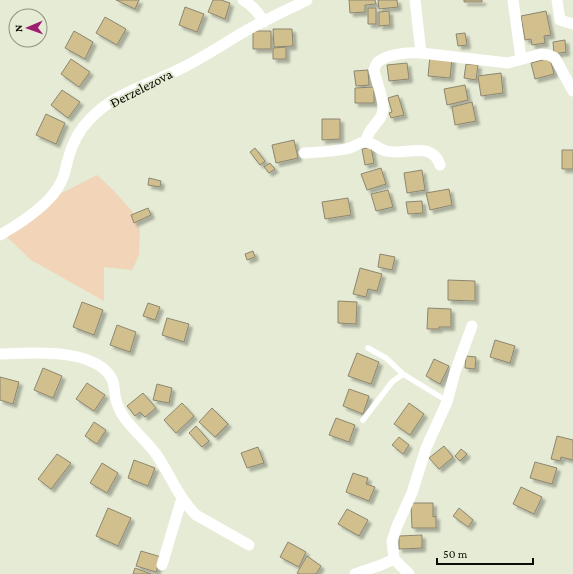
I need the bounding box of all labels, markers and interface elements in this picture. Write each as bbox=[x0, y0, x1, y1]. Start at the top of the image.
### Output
north arrow bbox=[8, 8, 48, 48]
text: N bbox=[12, 24, 24, 32]
street label: Đerzelezova bbox=[107, 65, 175, 111]
scale bar bbox=[437, 540, 533, 566]
text: 50 m bbox=[443, 547, 468, 561]

